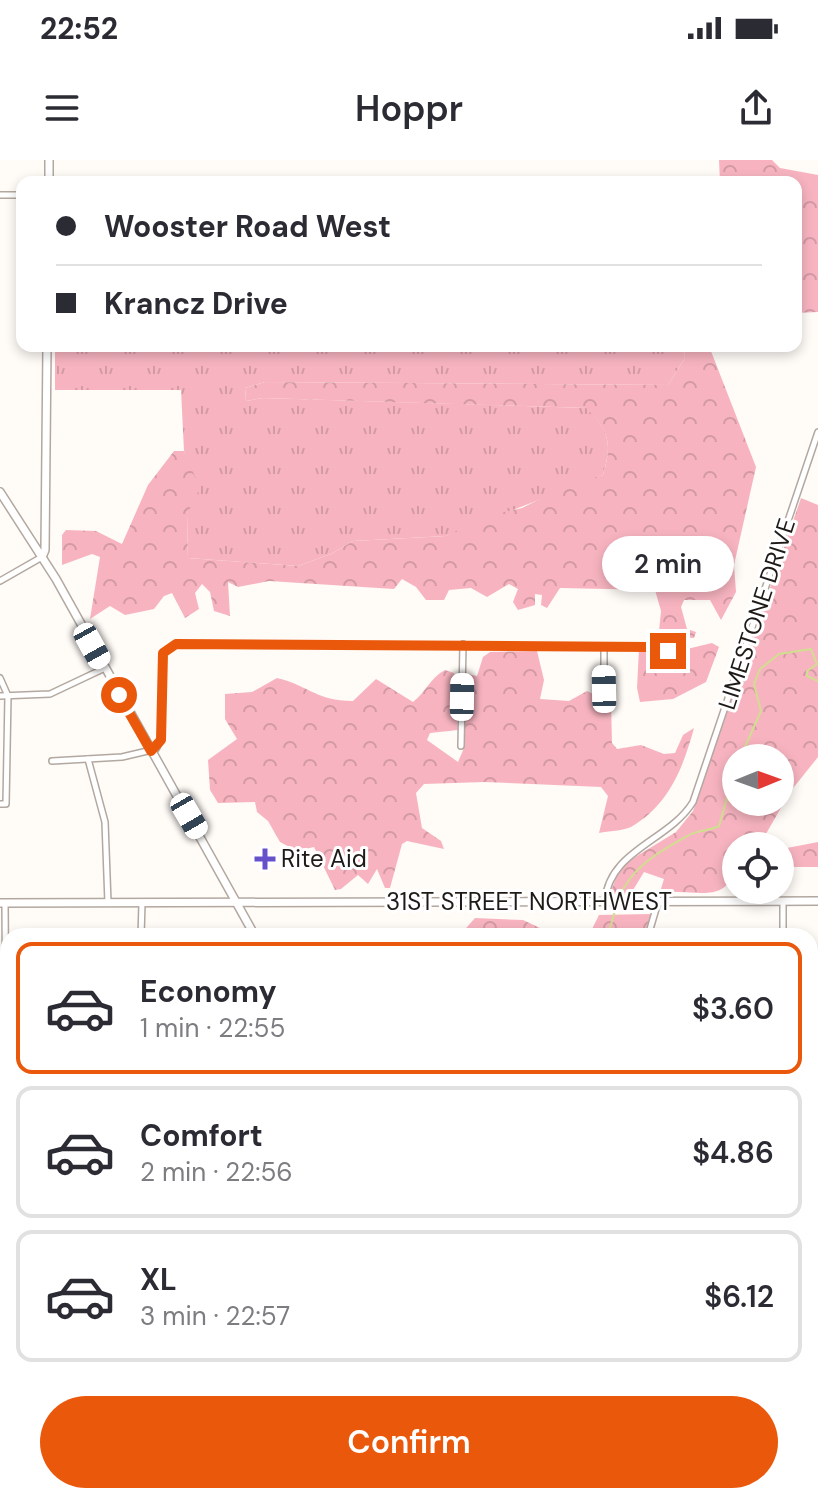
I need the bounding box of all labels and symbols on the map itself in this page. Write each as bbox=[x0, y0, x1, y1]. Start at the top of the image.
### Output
street label: LIMESTONE DRIVE bbox=[711, 514, 802, 713]
callout: 2 min bbox=[602, 535, 734, 591]
car bbox=[70, 619, 114, 673]
route end bbox=[650, 633, 686, 669]
car bbox=[592, 665, 616, 713]
car bbox=[450, 673, 474, 721]
route start bbox=[101, 677, 137, 713]
north arrow bbox=[722, 744, 794, 816]
car bbox=[167, 789, 211, 843]
place label: Rite Aid bbox=[281, 843, 367, 874]
marker: Rite Aid bbox=[256, 850, 274, 868]
street label: 31ST STREET NORTHWEST bbox=[386, 886, 672, 917]

